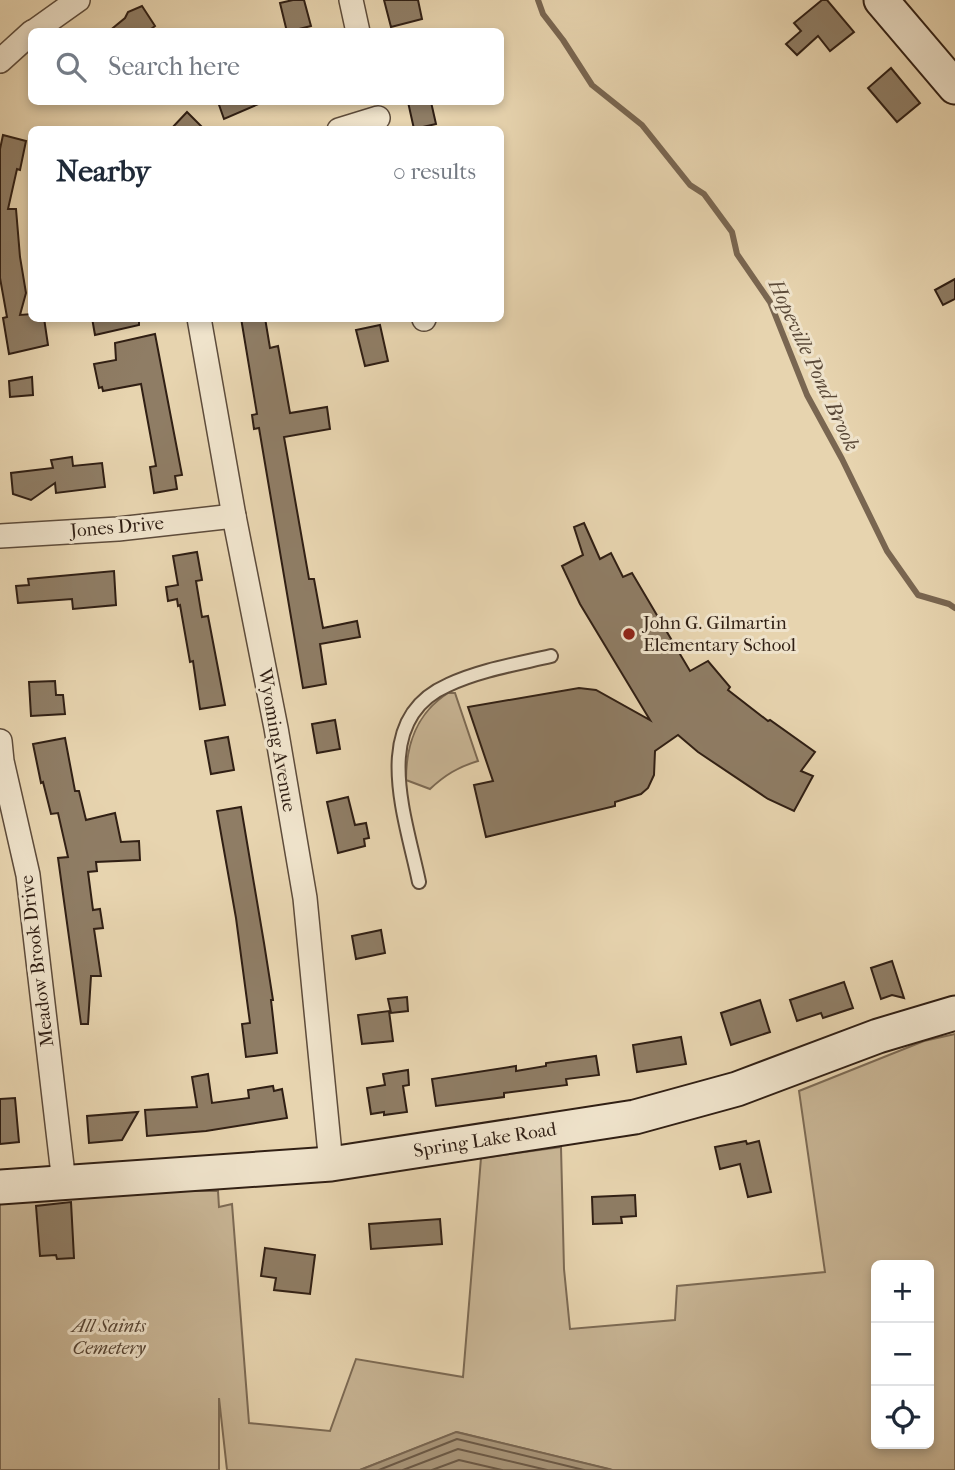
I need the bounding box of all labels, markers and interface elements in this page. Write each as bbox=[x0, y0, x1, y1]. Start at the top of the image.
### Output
search box bbox=[28, 28, 504, 105]
icon: search bbox=[52, 48, 90, 86]
text: Search here bbox=[108, 51, 240, 82]
text: Nearby bbox=[56, 154, 151, 189]
text: 0 results bbox=[393, 158, 476, 185]
water label: Hopeville Pond Brook bbox=[763, 274, 864, 455]
street label: Jones Drive bbox=[67, 512, 165, 542]
place label: John G. Gilmartin Elementary School bbox=[641, 612, 796, 656]
marker: John G. Gilmartin Elementary School bbox=[621, 626, 637, 642]
street label: Wyoming Avenue bbox=[253, 665, 300, 814]
street label: Meadow Brook Drive bbox=[16, 874, 58, 1048]
street label: Spring Lake Road bbox=[412, 1118, 559, 1162]
map controls bbox=[871, 1260, 934, 1449]
button: + bbox=[871, 1260, 934, 1323]
park label: All Saints Cemetery bbox=[70, 1315, 147, 1359]
button: − bbox=[871, 1323, 934, 1386]
button: locate bbox=[871, 1386, 934, 1449]

